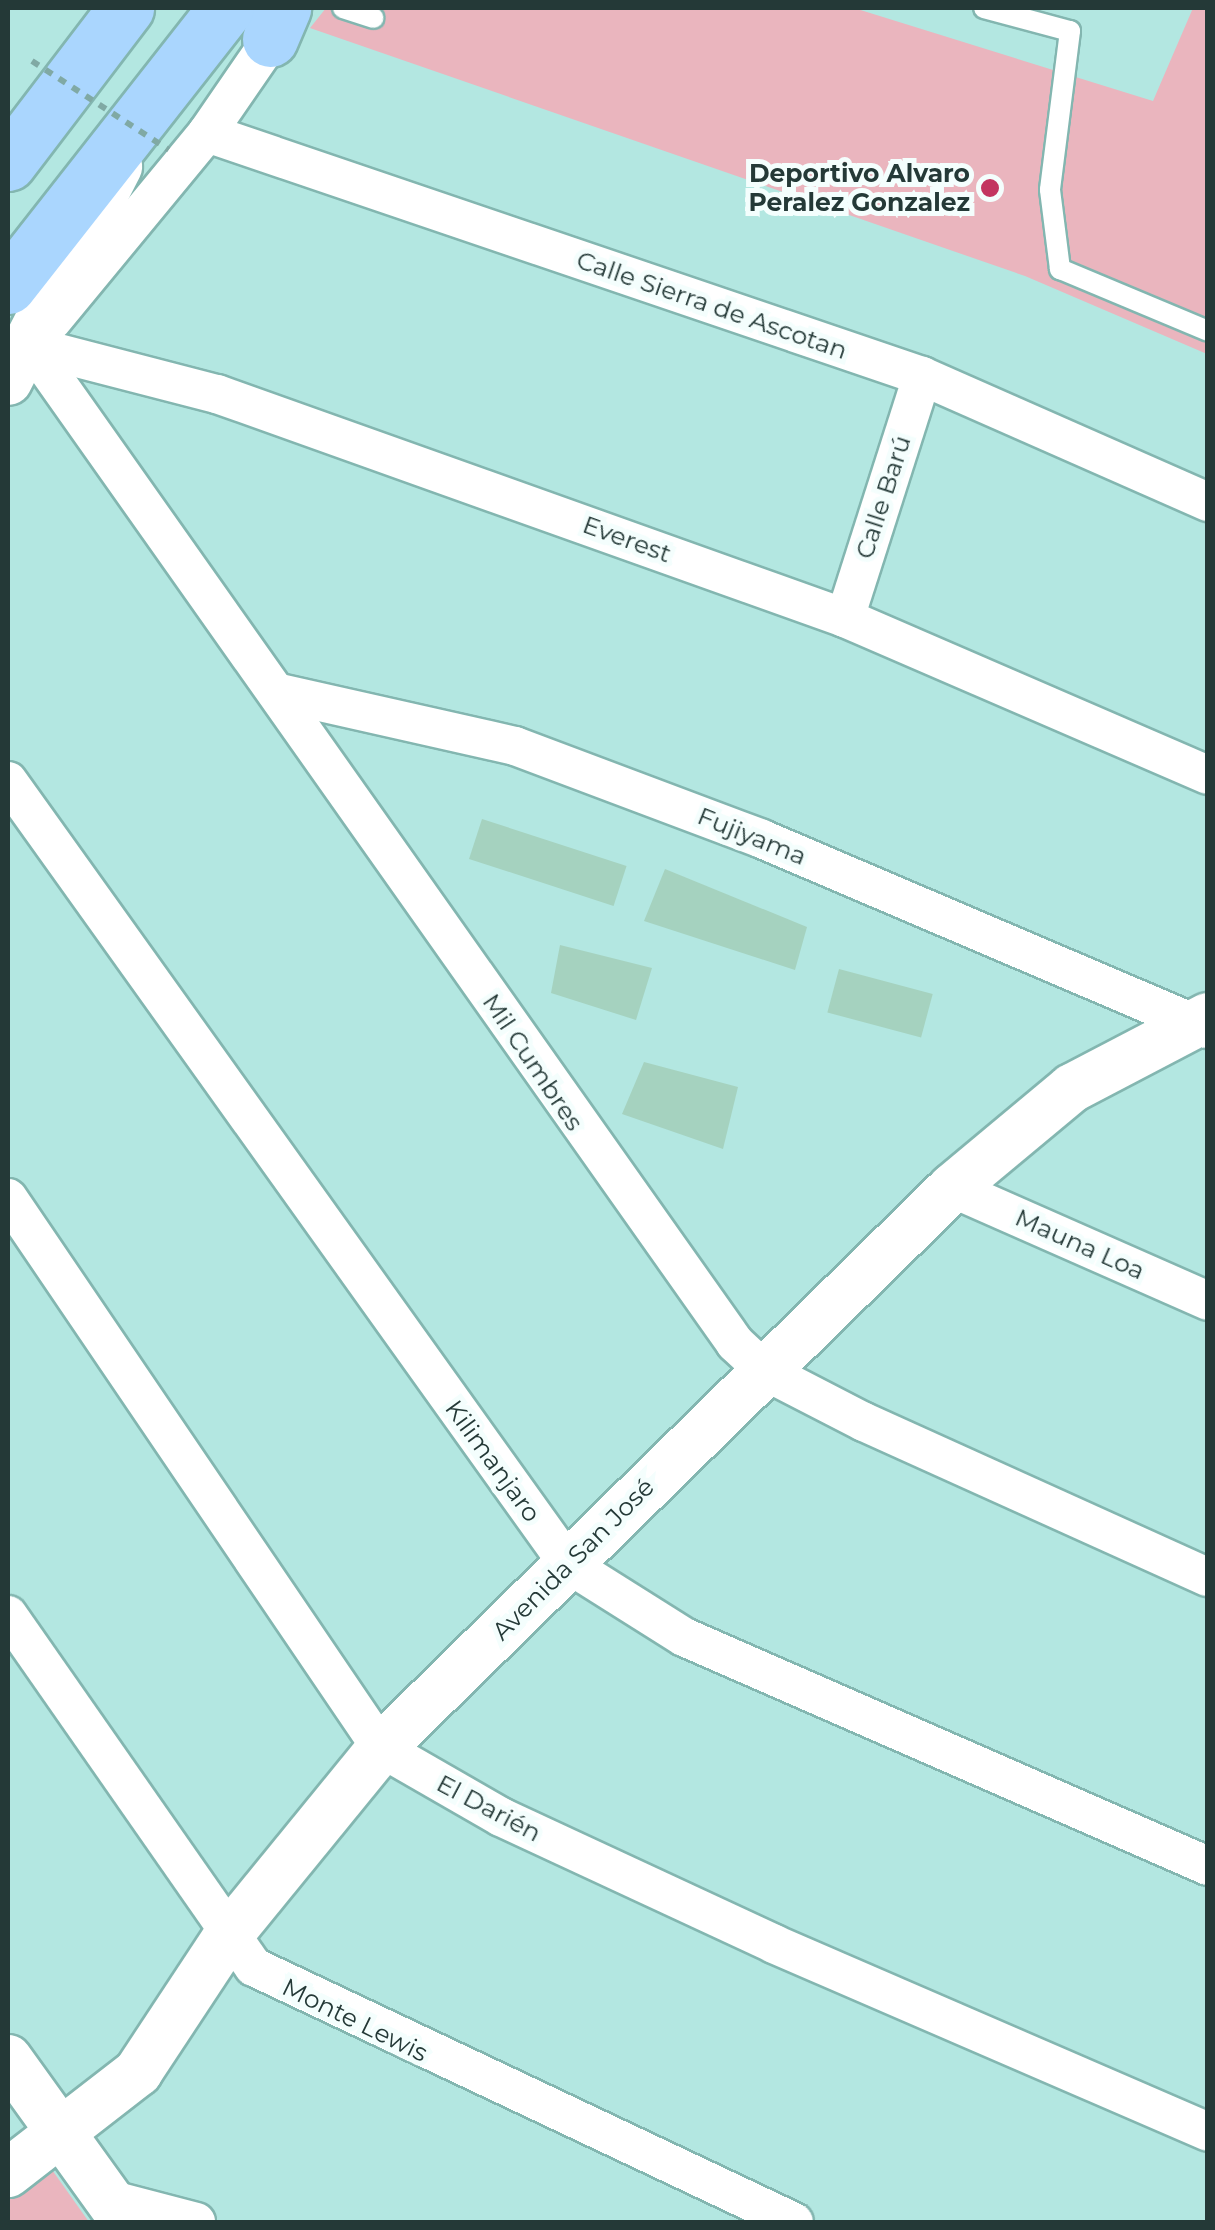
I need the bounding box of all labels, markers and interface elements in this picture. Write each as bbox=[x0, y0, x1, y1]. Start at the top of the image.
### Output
place label: Deportivo Alvaro Peralez Gonzalez bbox=[748, 159, 970, 218]
marker: Deportivo Alvaro Peralez Gonzalez bbox=[979, 177, 1001, 199]
street label: Calle Sierra de Ascotan bbox=[573, 245, 851, 365]
street label: Calle Barú bbox=[849, 432, 917, 562]
street label: Everest bbox=[579, 509, 675, 569]
street label: Fujiyama bbox=[693, 801, 811, 871]
street label: Mil Cumbres bbox=[476, 988, 590, 1136]
street label: Mauna Loa bbox=[1011, 1202, 1149, 1286]
street label: Kilimanjaro bbox=[439, 1394, 547, 1528]
street label: Avenida San José bbox=[486, 1472, 660, 1646]
street label: El Darién bbox=[432, 1768, 546, 1848]
street label: Monte Lewis bbox=[277, 1972, 433, 2068]

